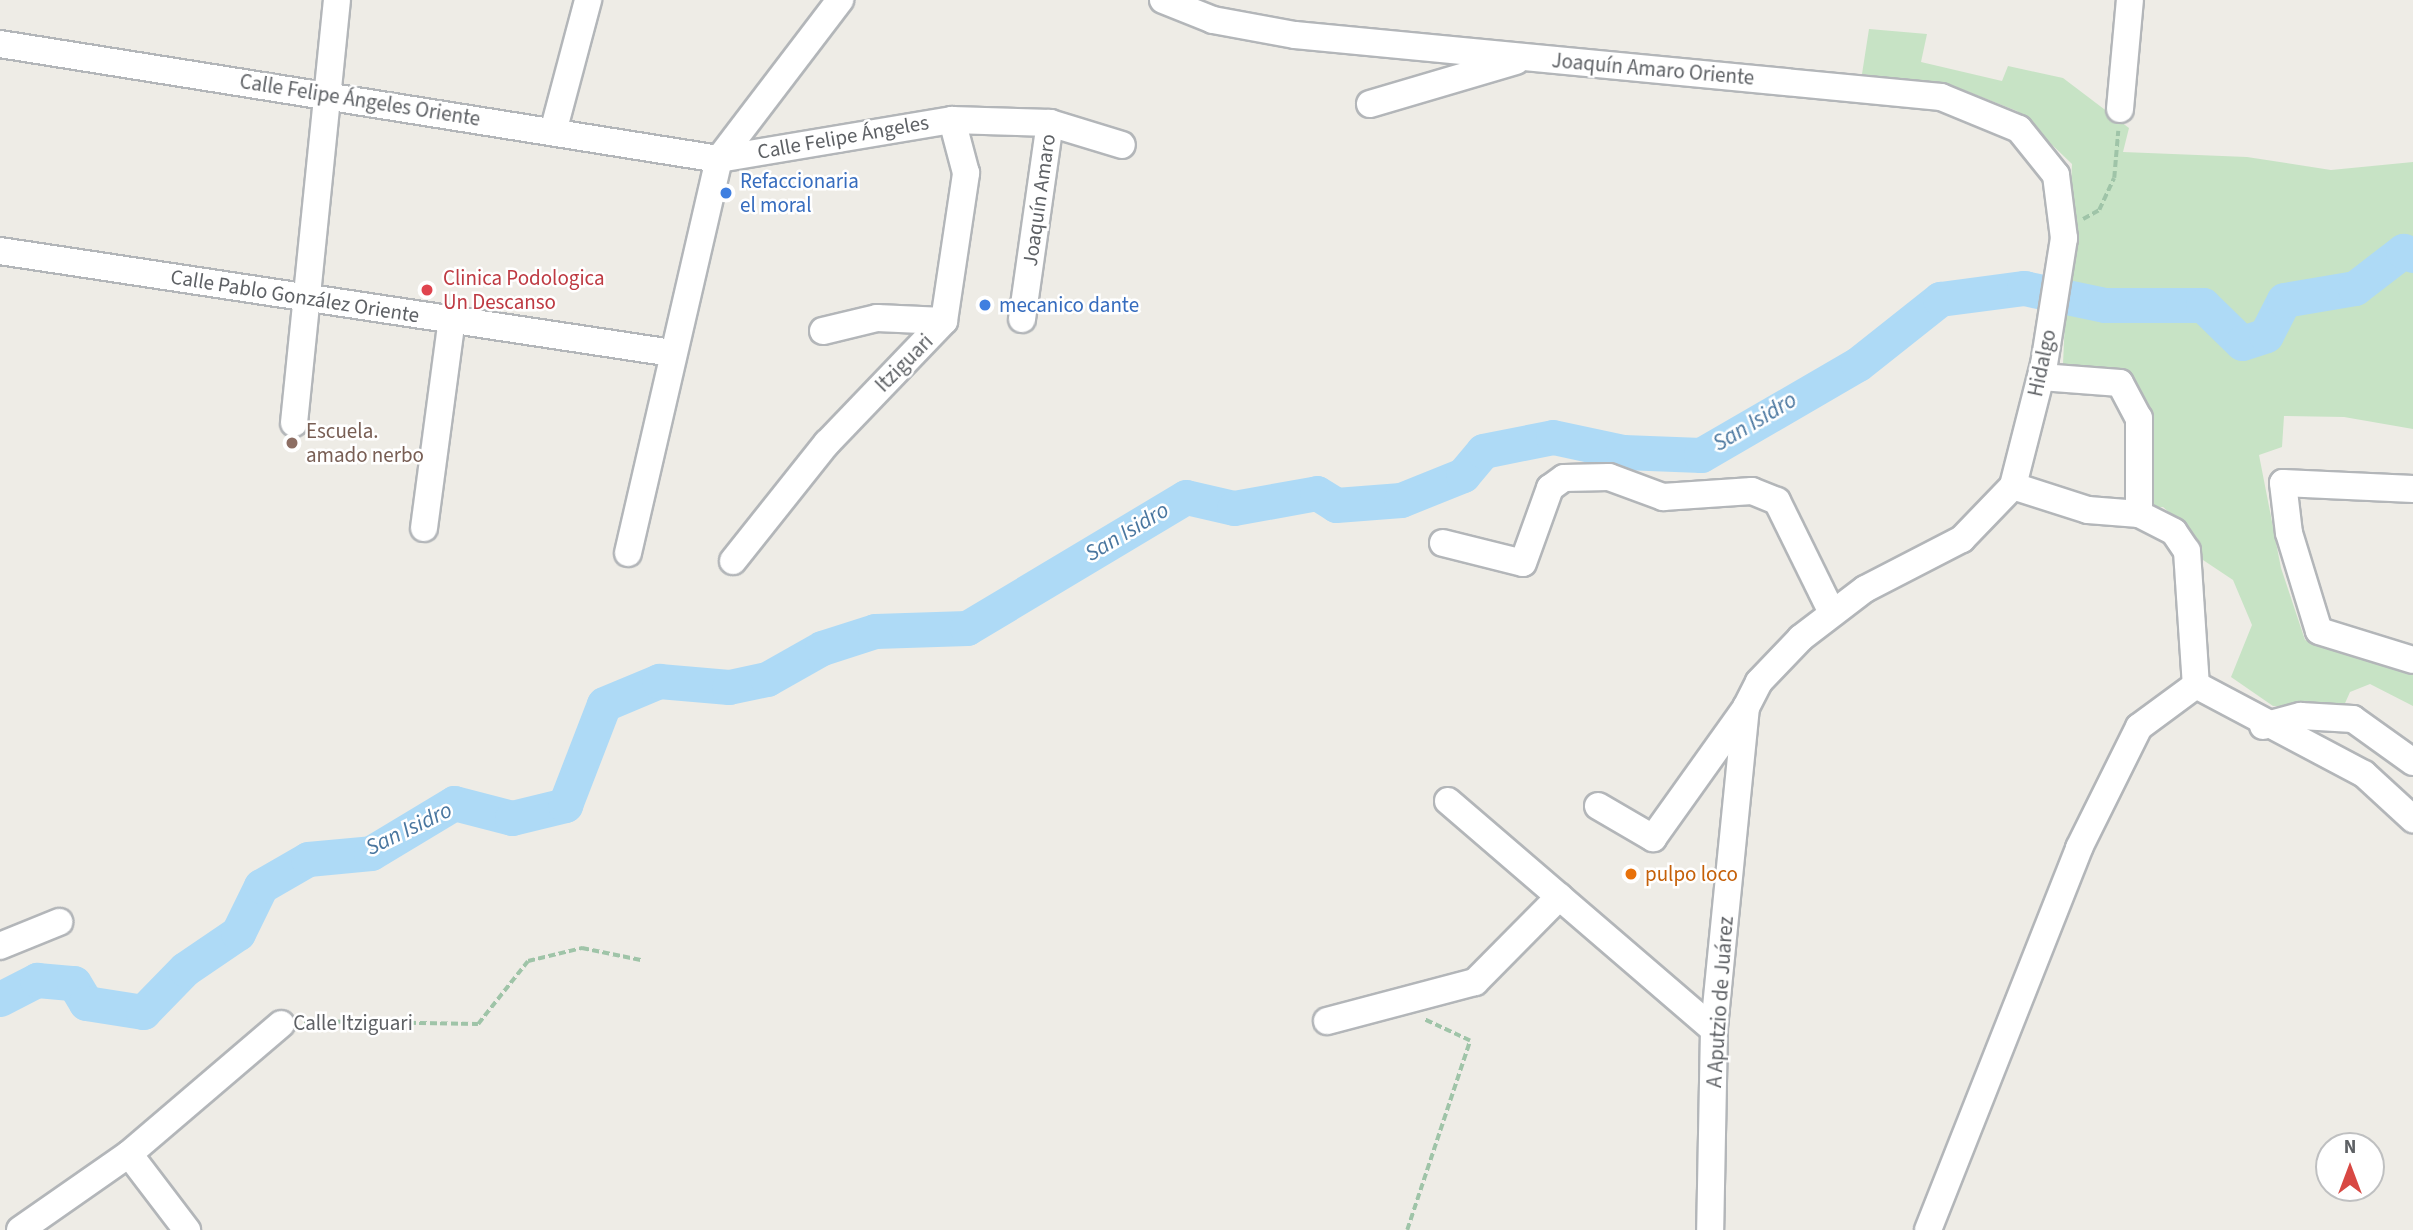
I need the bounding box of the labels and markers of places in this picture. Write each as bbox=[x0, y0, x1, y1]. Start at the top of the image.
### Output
place label: Refaccionaria el moral bbox=[740, 168, 859, 218]
marker: Refaccionaria el moral bbox=[718, 185, 734, 201]
place label: Clinica Podologica Un Descanso bbox=[443, 265, 605, 315]
marker: Clinica Podologica Un Descanso bbox=[417, 280, 437, 300]
place label: mecanico dante bbox=[999, 292, 1139, 318]
marker: mecanico dante bbox=[977, 297, 993, 313]
place label: Escuela. amado nerbo bbox=[306, 418, 424, 468]
marker: Escuela. amado nerbo bbox=[284, 435, 300, 451]
place label: pulpo loco bbox=[1645, 861, 1738, 887]
marker: pulpo loco bbox=[1623, 866, 1639, 882]

